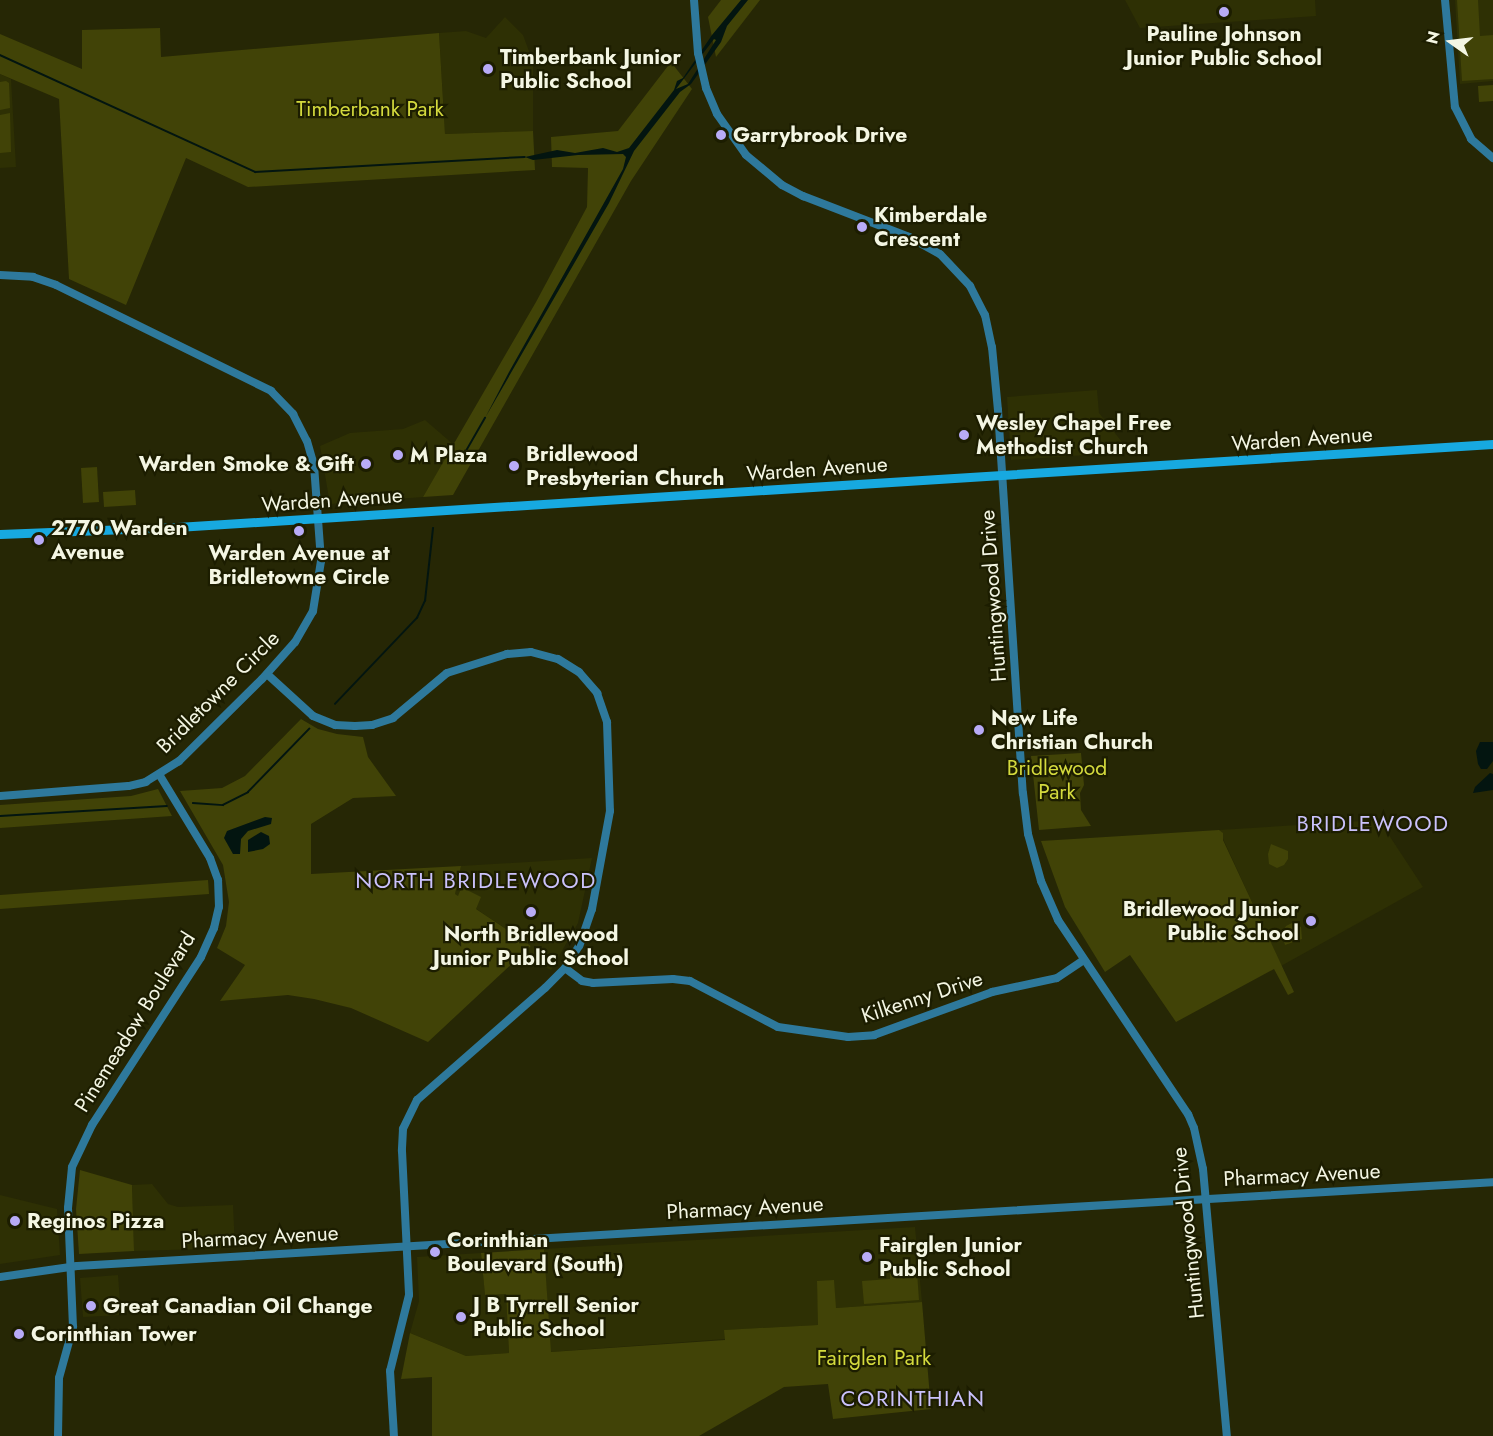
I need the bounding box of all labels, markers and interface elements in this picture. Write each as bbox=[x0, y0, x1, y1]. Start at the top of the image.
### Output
marker: Pauline Johnson Junior Public School bbox=[1217, 5, 1231, 19]
north arrow bbox=[1421, 12, 1481, 72]
place label: Pauline Johnson Junior Public School bbox=[1126, 21, 1322, 71]
text: N bbox=[1420, 29, 1446, 46]
place label: Timberbank Junior Public School bbox=[500, 44, 681, 94]
marker: Timberbank Junior Public School bbox=[481, 62, 495, 76]
park label: Timberbank Park bbox=[296, 96, 444, 122]
place label: Garrybrook Drive bbox=[733, 122, 907, 148]
marker: Garrybrook Drive bbox=[714, 128, 728, 142]
place label: Kimberdale Crescent bbox=[874, 202, 987, 252]
marker: Kimberdale Crescent bbox=[855, 220, 869, 234]
place label: Wesley Chapel Free Methodist Church bbox=[976, 410, 1171, 460]
street label: Warden Avenue bbox=[1231, 421, 1373, 457]
marker: Wesley Chapel Free Methodist Church bbox=[957, 428, 971, 442]
place label: Bridlewood Presbyterian Church bbox=[526, 441, 724, 491]
place label: M Plaza bbox=[410, 442, 487, 468]
marker: M Plaza bbox=[391, 448, 405, 462]
place label: Warden Smoke & Gift bbox=[139, 451, 354, 477]
street label: Warden Avenue bbox=[746, 451, 888, 487]
marker: Warden Smoke & Gift bbox=[359, 457, 373, 471]
marker: Bridlewood Presbyterian Church bbox=[507, 459, 521, 473]
street label: Warden Avenue bbox=[261, 482, 403, 518]
street label: Huntingwood Drive bbox=[974, 509, 1012, 683]
place label: 2770 Warden Avenue bbox=[51, 515, 188, 565]
marker: Warden Avenue at Bridletowne Circle bbox=[292, 524, 306, 538]
marker: 2770 Warden Avenue bbox=[32, 533, 46, 547]
place label: Warden Avenue at Bridletowne Circle bbox=[208, 540, 390, 590]
street label: Bridletowne Circle bbox=[151, 625, 285, 759]
place label: New Life Christian Church bbox=[991, 705, 1153, 755]
marker: New Life Christian Church bbox=[972, 723, 986, 737]
park label: Bridlewood Park bbox=[1007, 755, 1107, 805]
district label: BRIDLEWOOD bbox=[1296, 811, 1450, 837]
district label: NORTH BRIDLEWOOD bbox=[355, 868, 597, 894]
place label: Bridlewood Junior Public School bbox=[1123, 896, 1299, 946]
marker: North Bridlewood Junior Public School bbox=[524, 905, 538, 919]
marker: Bridlewood Junior Public School bbox=[1304, 914, 1318, 928]
place label: North Bridlewood Junior Public School bbox=[433, 921, 629, 971]
street label: Pinemeadow Boulevard bbox=[69, 927, 201, 1117]
street label: Kilkenny Drive bbox=[858, 966, 986, 1028]
street label: Huntingwood Drive bbox=[1166, 1146, 1210, 1320]
street label: Pharmacy Avenue bbox=[1223, 1158, 1381, 1192]
street label: Pharmacy Avenue bbox=[666, 1191, 824, 1225]
place label: Reginos Pizza bbox=[27, 1208, 164, 1234]
marker: Reginos Pizza bbox=[8, 1214, 22, 1228]
street label: Pharmacy Avenue bbox=[181, 1220, 339, 1254]
place label: Corinthian Boulevard (South) bbox=[447, 1227, 624, 1277]
place label: Fairglen Junior Public School bbox=[879, 1232, 1022, 1282]
marker: Corinthian Boulevard (South) bbox=[428, 1245, 442, 1259]
marker: Fairglen Junior Public School bbox=[860, 1250, 874, 1264]
place label: J B Tyrrell Senior Public School bbox=[473, 1292, 639, 1342]
place label: Great Canadian Oil Change bbox=[103, 1293, 373, 1319]
marker: Great Canadian Oil Change bbox=[84, 1299, 98, 1313]
marker: J B Tyrrell Senior Public School bbox=[454, 1310, 468, 1324]
place label: Corinthian Tower bbox=[31, 1321, 197, 1347]
marker: Corinthian Tower bbox=[12, 1327, 26, 1341]
park label: Fairglen Park bbox=[817, 1345, 931, 1371]
district label: CORINTHIAN bbox=[840, 1386, 986, 1412]

